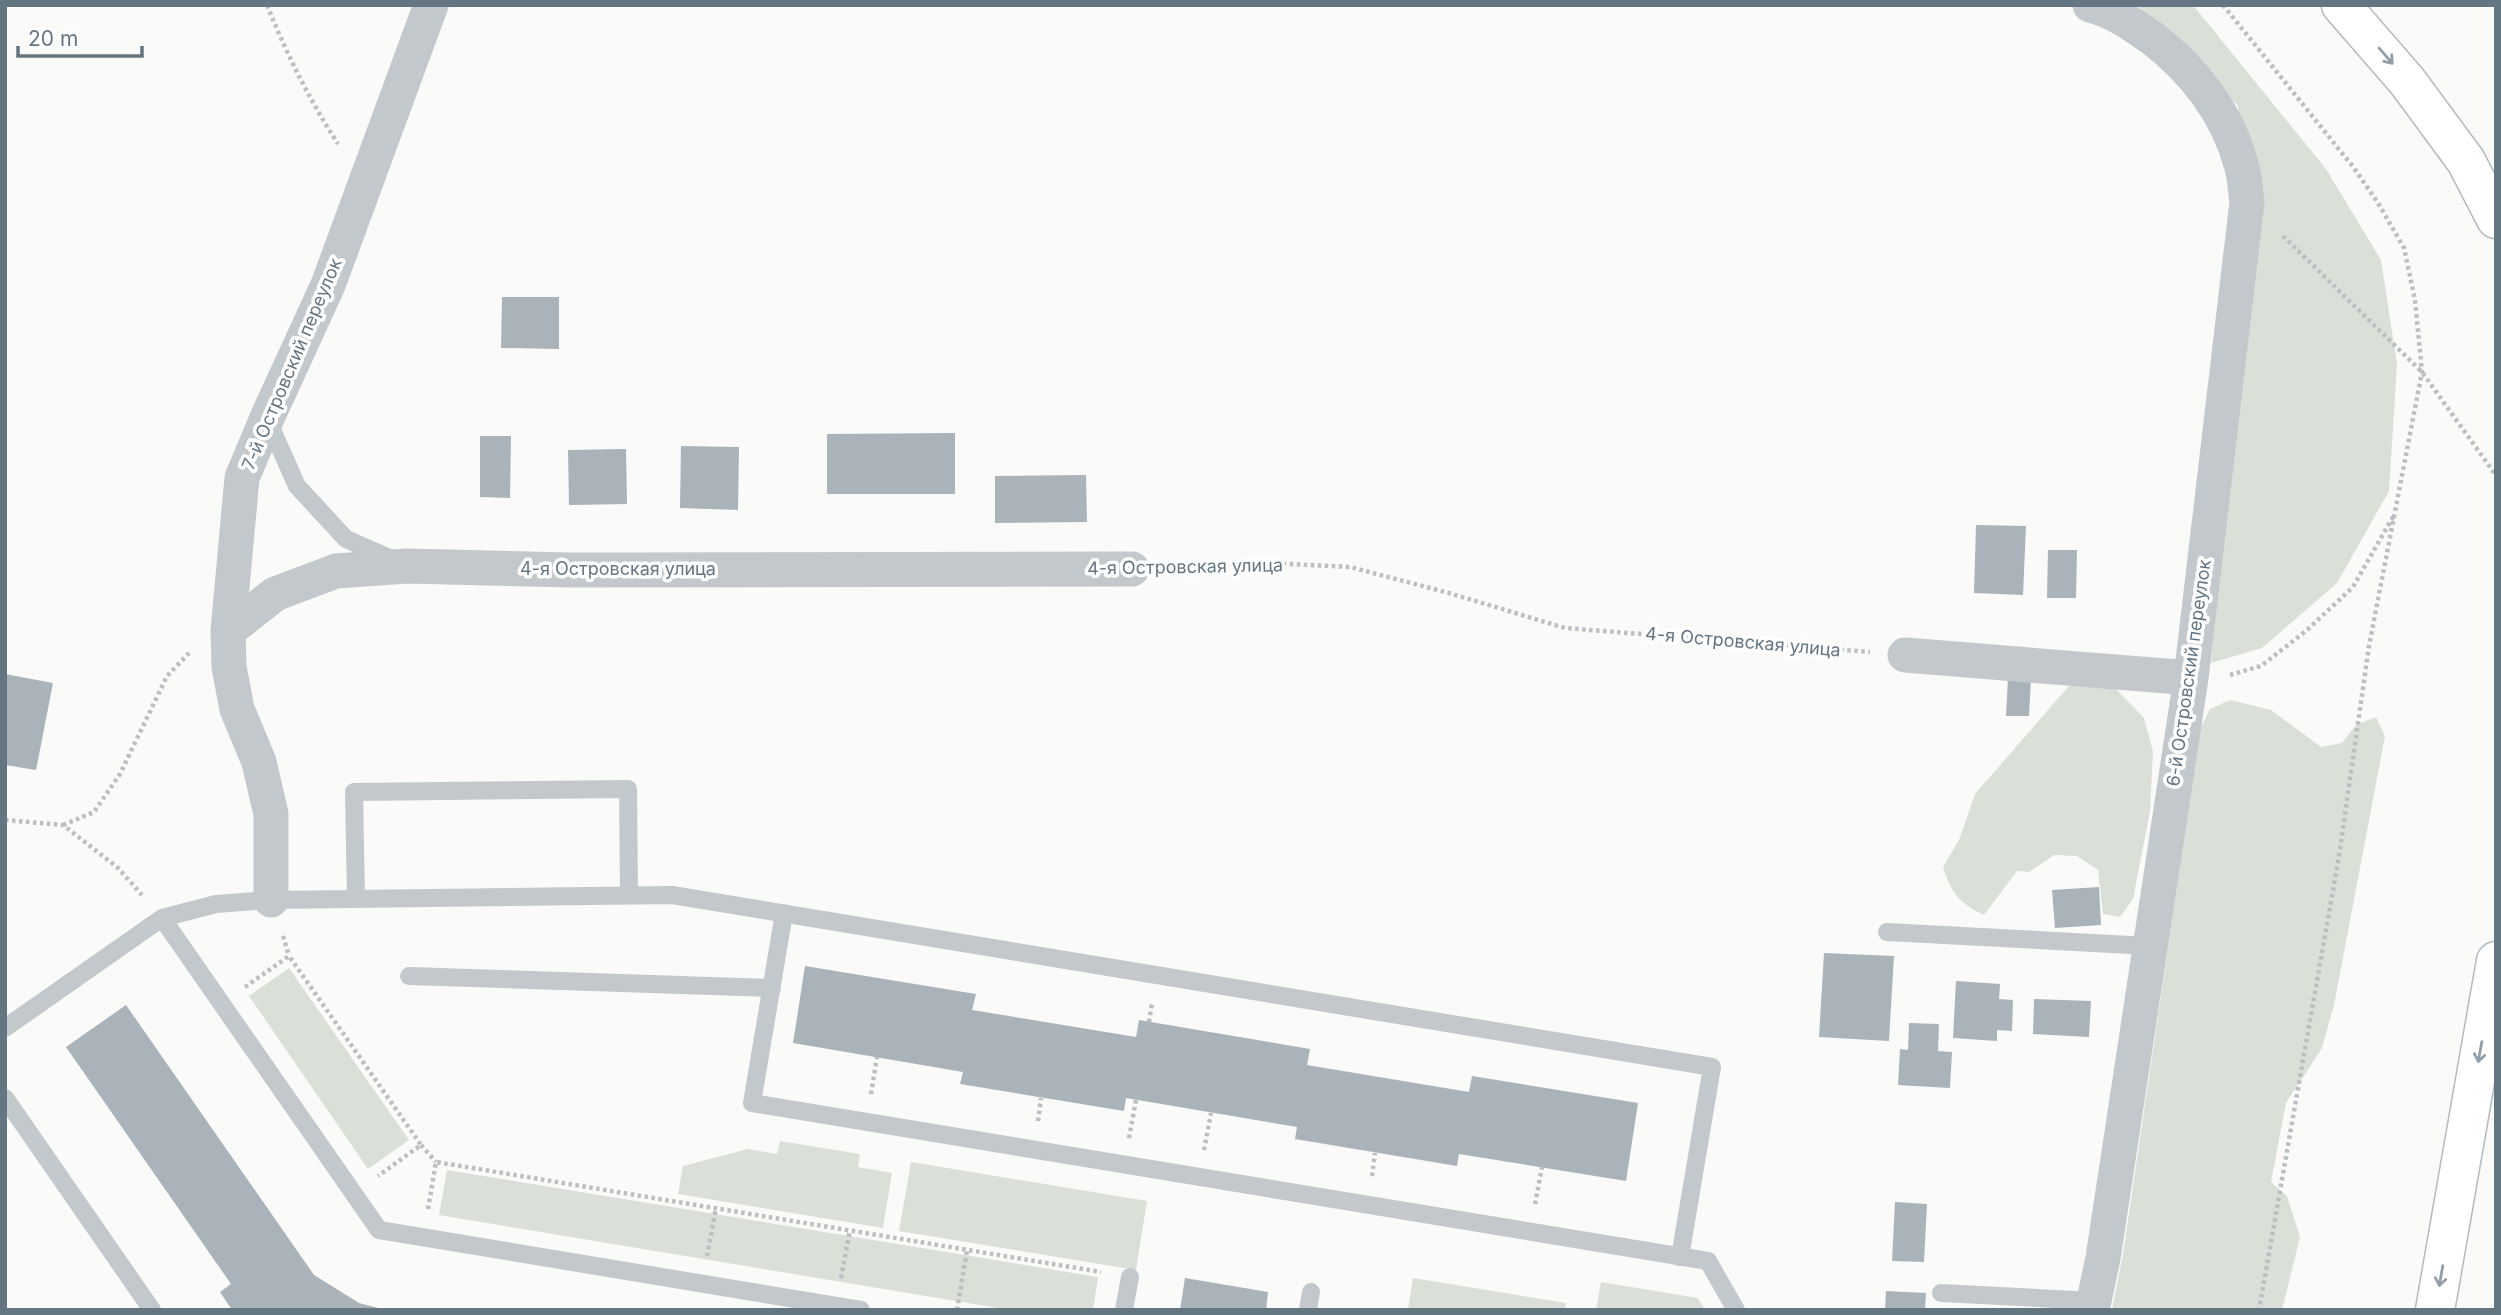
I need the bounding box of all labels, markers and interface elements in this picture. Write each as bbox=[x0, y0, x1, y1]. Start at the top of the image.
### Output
scale bar bbox=[18, 14, 142, 58]
text: 20 m bbox=[28, 26, 78, 51]
one-way arrow bbox=[2378, 47, 2394, 65]
street label: 7-й Островский переулок bbox=[237, 255, 346, 473]
street label: 4-я Островская улица bbox=[1087, 554, 1283, 579]
street label: 4-я Островская улица bbox=[520, 558, 716, 579]
street label: 6-й Островский переулок bbox=[2162, 558, 2215, 788]
street label: 4-я Островская улица bbox=[1645, 623, 1842, 661]
one-way arrow bbox=[2473, 1040, 2486, 1063]
one-way arrow bbox=[2434, 1264, 2447, 1287]

